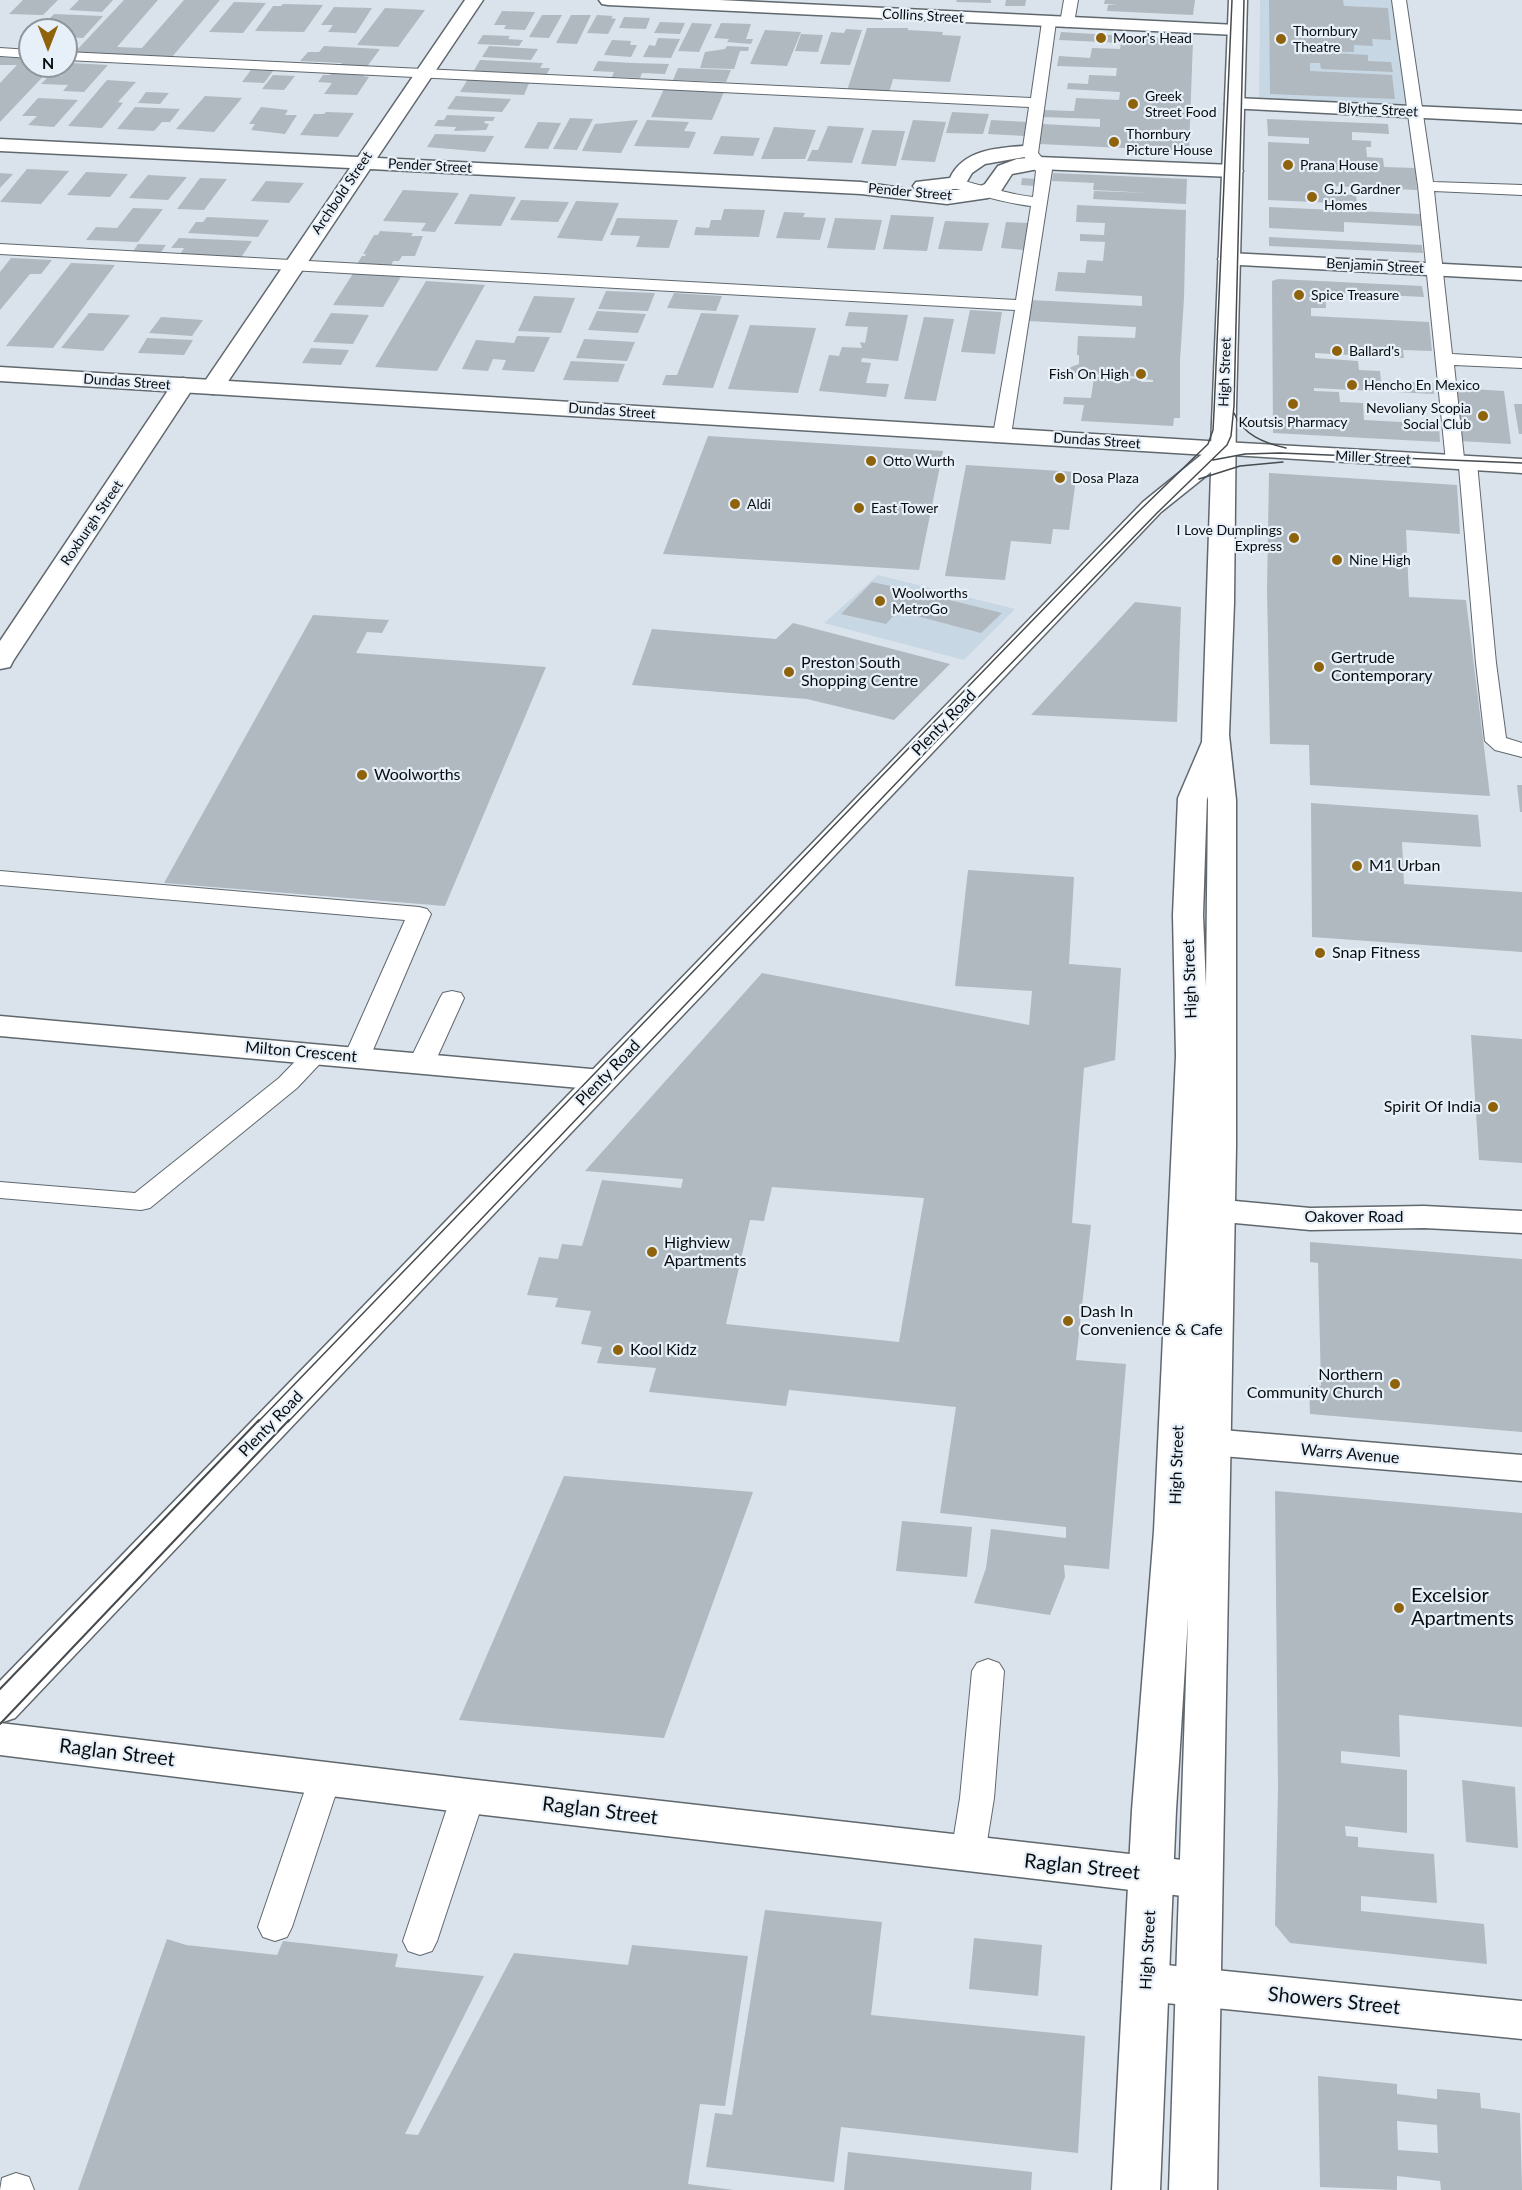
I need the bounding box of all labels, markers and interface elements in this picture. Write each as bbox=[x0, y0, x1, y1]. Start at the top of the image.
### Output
street label: Collins Street bbox=[882, 5, 964, 27]
north arrow bbox=[18, 18, 78, 78]
place label: Thornbury Theatre bbox=[1293, 23, 1358, 56]
place label: Moor's Head bbox=[1113, 30, 1192, 46]
marker: Moor's Head bbox=[1094, 31, 1108, 45]
marker: Thornbury Theatre bbox=[1274, 32, 1288, 46]
text: N bbox=[42, 55, 54, 74]
place label: Greek Street Food bbox=[1145, 88, 1216, 120]
marker: Greek Street Food bbox=[1126, 97, 1140, 111]
street label: Blythe Street bbox=[1338, 100, 1418, 120]
place label: Thornbury Picture House bbox=[1126, 126, 1213, 158]
marker: Thornbury Picture House bbox=[1107, 135, 1121, 149]
street label: Archbold Street bbox=[308, 148, 376, 238]
street label: Pender Street bbox=[388, 155, 472, 177]
place label: Prana House bbox=[1300, 157, 1378, 173]
marker: Prana House bbox=[1281, 158, 1295, 172]
street label: Pender Street bbox=[867, 180, 953, 204]
place label: G.J. Gardner Homes bbox=[1324, 181, 1400, 214]
marker: G.J. Gardner Homes bbox=[1305, 190, 1319, 204]
street label: Benjamin Street bbox=[1326, 255, 1424, 277]
place label: Spice Treasure bbox=[1311, 287, 1399, 303]
marker: Spice Treasure bbox=[1292, 288, 1306, 302]
street label: High Street bbox=[1215, 337, 1235, 407]
place label: Ballard's bbox=[1349, 343, 1400, 359]
marker: Ballard's bbox=[1330, 344, 1344, 358]
place label: Fish On High bbox=[1049, 366, 1129, 382]
marker: Fish On High bbox=[1134, 367, 1148, 381]
street label: Dundas Street bbox=[83, 371, 171, 393]
place label: Hencho En Mexico bbox=[1364, 377, 1480, 393]
marker: Hencho En Mexico bbox=[1345, 378, 1359, 392]
marker: Koutsis Pharmacy bbox=[1286, 397, 1300, 411]
street label: Dundas Street bbox=[568, 400, 656, 422]
place label: Nevoliany Scopia Social Club bbox=[1366, 400, 1471, 432]
marker: Nevoliany Scopia Social Club bbox=[1476, 409, 1490, 423]
place label: Koutsis Pharmacy bbox=[1238, 414, 1348, 430]
street label: Dundas Street bbox=[1053, 430, 1141, 452]
street label: Miller Street bbox=[1335, 448, 1411, 468]
place label: Otto Wurth bbox=[883, 453, 955, 469]
marker: Otto Wurth bbox=[864, 454, 878, 468]
place label: Dosa Plaza bbox=[1072, 470, 1139, 486]
marker: Dosa Plaza bbox=[1053, 471, 1067, 485]
street label: Roxburgh Street bbox=[57, 477, 127, 569]
place label: Aldi bbox=[747, 496, 771, 512]
marker: Aldi bbox=[728, 497, 742, 511]
place label: East Tower bbox=[871, 500, 938, 516]
marker: East Tower bbox=[852, 501, 866, 515]
place label: I Love Dumplings Express bbox=[1177, 522, 1282, 554]
marker: I Love Dumplings Express bbox=[1287, 531, 1301, 545]
place label: Nine High bbox=[1349, 552, 1411, 568]
marker: Nine High bbox=[1330, 553, 1344, 567]
place label: Woolworths MetroGo bbox=[892, 585, 968, 618]
marker: Woolworths MetroGo bbox=[873, 594, 887, 608]
place label: Gertrude Contemporary bbox=[1331, 648, 1432, 686]
place label: Preston South Shopping Centre bbox=[801, 653, 918, 691]
marker: Gertrude Contemporary bbox=[1312, 660, 1326, 674]
marker: Preston South Shopping Centre bbox=[782, 665, 796, 679]
street label: Plenty Road bbox=[908, 686, 980, 760]
place label: Woolworths bbox=[374, 765, 461, 785]
marker: Woolworths bbox=[355, 768, 369, 782]
place label: M1 Urban bbox=[1369, 856, 1440, 876]
marker: M1 Urban bbox=[1350, 859, 1364, 873]
street label: High Street bbox=[1179, 939, 1201, 1019]
place label: Snap Fitness bbox=[1332, 943, 1420, 963]
marker: Snap Fitness bbox=[1313, 946, 1327, 960]
street label: Plenty Road bbox=[572, 1036, 644, 1110]
street label: Milton Crescent bbox=[244, 1038, 358, 1066]
place label: Spirit Of India bbox=[1384, 1097, 1481, 1117]
marker: Spirit Of India bbox=[1486, 1100, 1500, 1114]
street label: Oakover Road bbox=[1305, 1207, 1403, 1227]
place label: Highview Apartments bbox=[664, 1233, 746, 1271]
marker: Highview Apartments bbox=[645, 1245, 659, 1259]
place label: Dash In Convenience & Cafe bbox=[1080, 1302, 1223, 1340]
marker: Dash In Convenience & Cafe bbox=[1061, 1314, 1075, 1328]
place label: Kool Kidz bbox=[630, 1340, 697, 1360]
marker: Kool Kidz bbox=[611, 1343, 625, 1357]
place label: Northern Community Church bbox=[1247, 1365, 1383, 1403]
marker: Northern Community Church bbox=[1388, 1377, 1402, 1391]
street label: Plenty Road bbox=[235, 1387, 307, 1461]
street label: High Street bbox=[1166, 1425, 1188, 1505]
street label: Warrs Avenue bbox=[1300, 1440, 1400, 1468]
place label: Excelsior Apartments bbox=[1411, 1584, 1514, 1631]
marker: Excelsior Apartments bbox=[1392, 1601, 1406, 1615]
street label: Raglan Street bbox=[58, 1734, 176, 1772]
street label: Raglan Street bbox=[541, 1792, 659, 1830]
street label: Raglan Street bbox=[1023, 1849, 1141, 1885]
street label: High Street bbox=[1136, 1910, 1160, 1990]
street label: Showers Street bbox=[1267, 1982, 1401, 2020]

